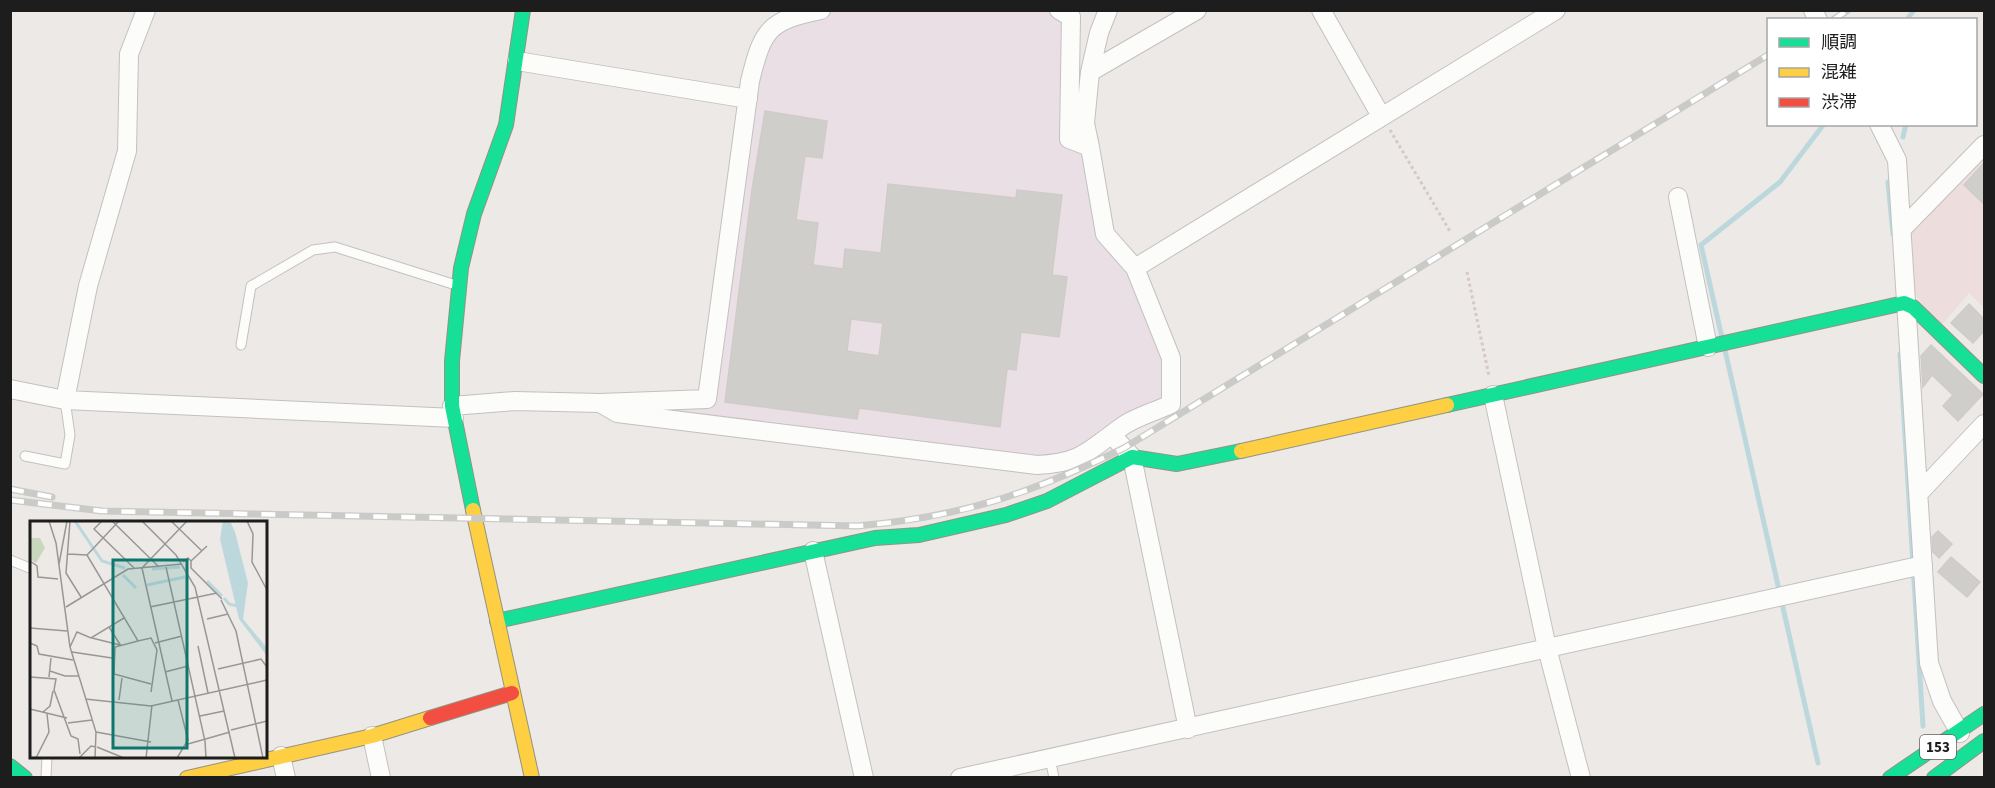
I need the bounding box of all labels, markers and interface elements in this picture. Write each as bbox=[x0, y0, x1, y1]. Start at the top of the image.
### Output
legend bbox=[1767, 18, 1977, 126]
text: 順調 bbox=[1821, 30, 1857, 55]
text: 混雑 bbox=[1821, 60, 1857, 85]
text: 渋滞 bbox=[1821, 90, 1857, 115]
inset map bbox=[30, 521, 267, 758]
road number: 153 bbox=[1920, 735, 1956, 759]

